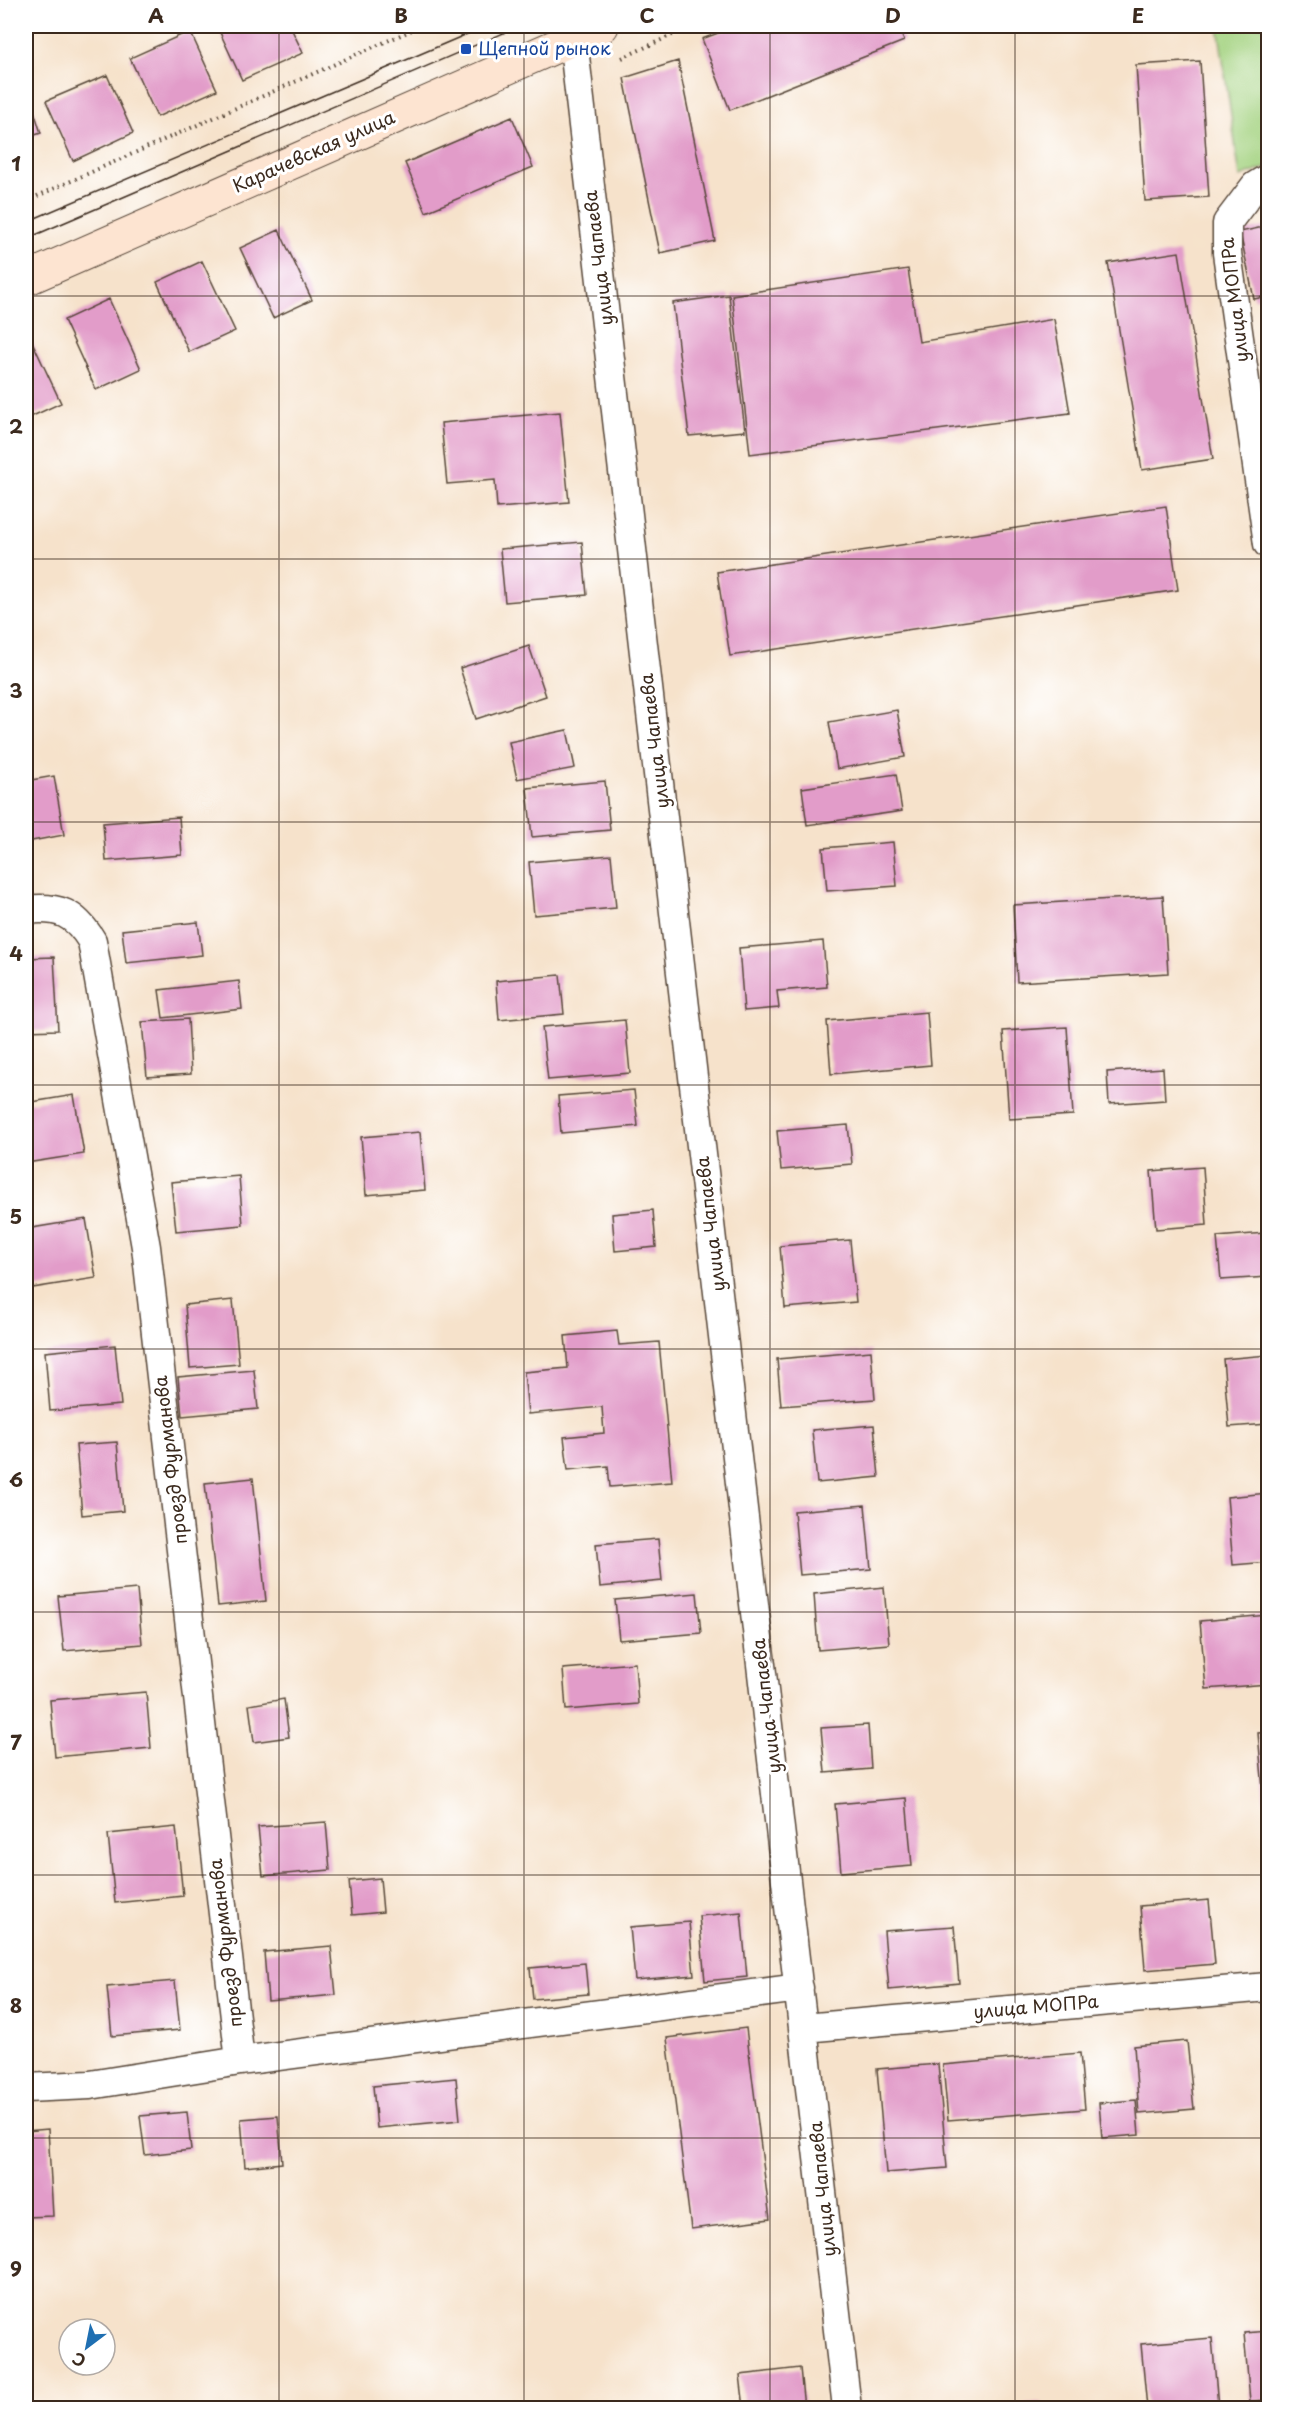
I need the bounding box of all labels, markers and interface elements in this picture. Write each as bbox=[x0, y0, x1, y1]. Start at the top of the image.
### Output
text: A bbox=[148, 0, 164, 30]
text: B bbox=[394, 0, 408, 30]
text: C bbox=[639, 0, 655, 30]
text: D bbox=[885, 0, 901, 30]
text: E bbox=[1132, 0, 1144, 30]
place label: Щепной рынок bbox=[478, 34, 611, 61]
marker: Щепной рынок bbox=[459, 42, 473, 56]
street label: Карачевская улица bbox=[228, 102, 399, 199]
text: 1 bbox=[11, 148, 21, 178]
street label: улица Чапаева bbox=[576, 188, 619, 327]
street label: улица МОПРа bbox=[1212, 236, 1255, 364]
text: 2 bbox=[9, 411, 23, 441]
street label: улица Чапаева bbox=[632, 671, 675, 810]
text: 3 bbox=[9, 675, 23, 705]
text: 4 bbox=[9, 938, 23, 968]
street label: улица Чапаева bbox=[688, 1154, 731, 1293]
text: 5 bbox=[10, 1201, 22, 1231]
street label: проезд Фурманова bbox=[146, 1374, 193, 1546]
text: 6 bbox=[9, 1464, 23, 1494]
street label: улица Чапаева bbox=[744, 1636, 787, 1775]
text: 7 bbox=[10, 1727, 22, 1757]
street label: проезд Фурманова bbox=[201, 1857, 248, 2029]
street label: улица МОПРа bbox=[972, 1987, 1100, 2024]
text: 8 bbox=[10, 1990, 22, 2020]
street label: улица Чапаева bbox=[801, 2119, 842, 2258]
text: 9 bbox=[10, 2253, 22, 2283]
north arrow bbox=[57, 2317, 117, 2377]
text: С bbox=[67, 2347, 90, 2374]

